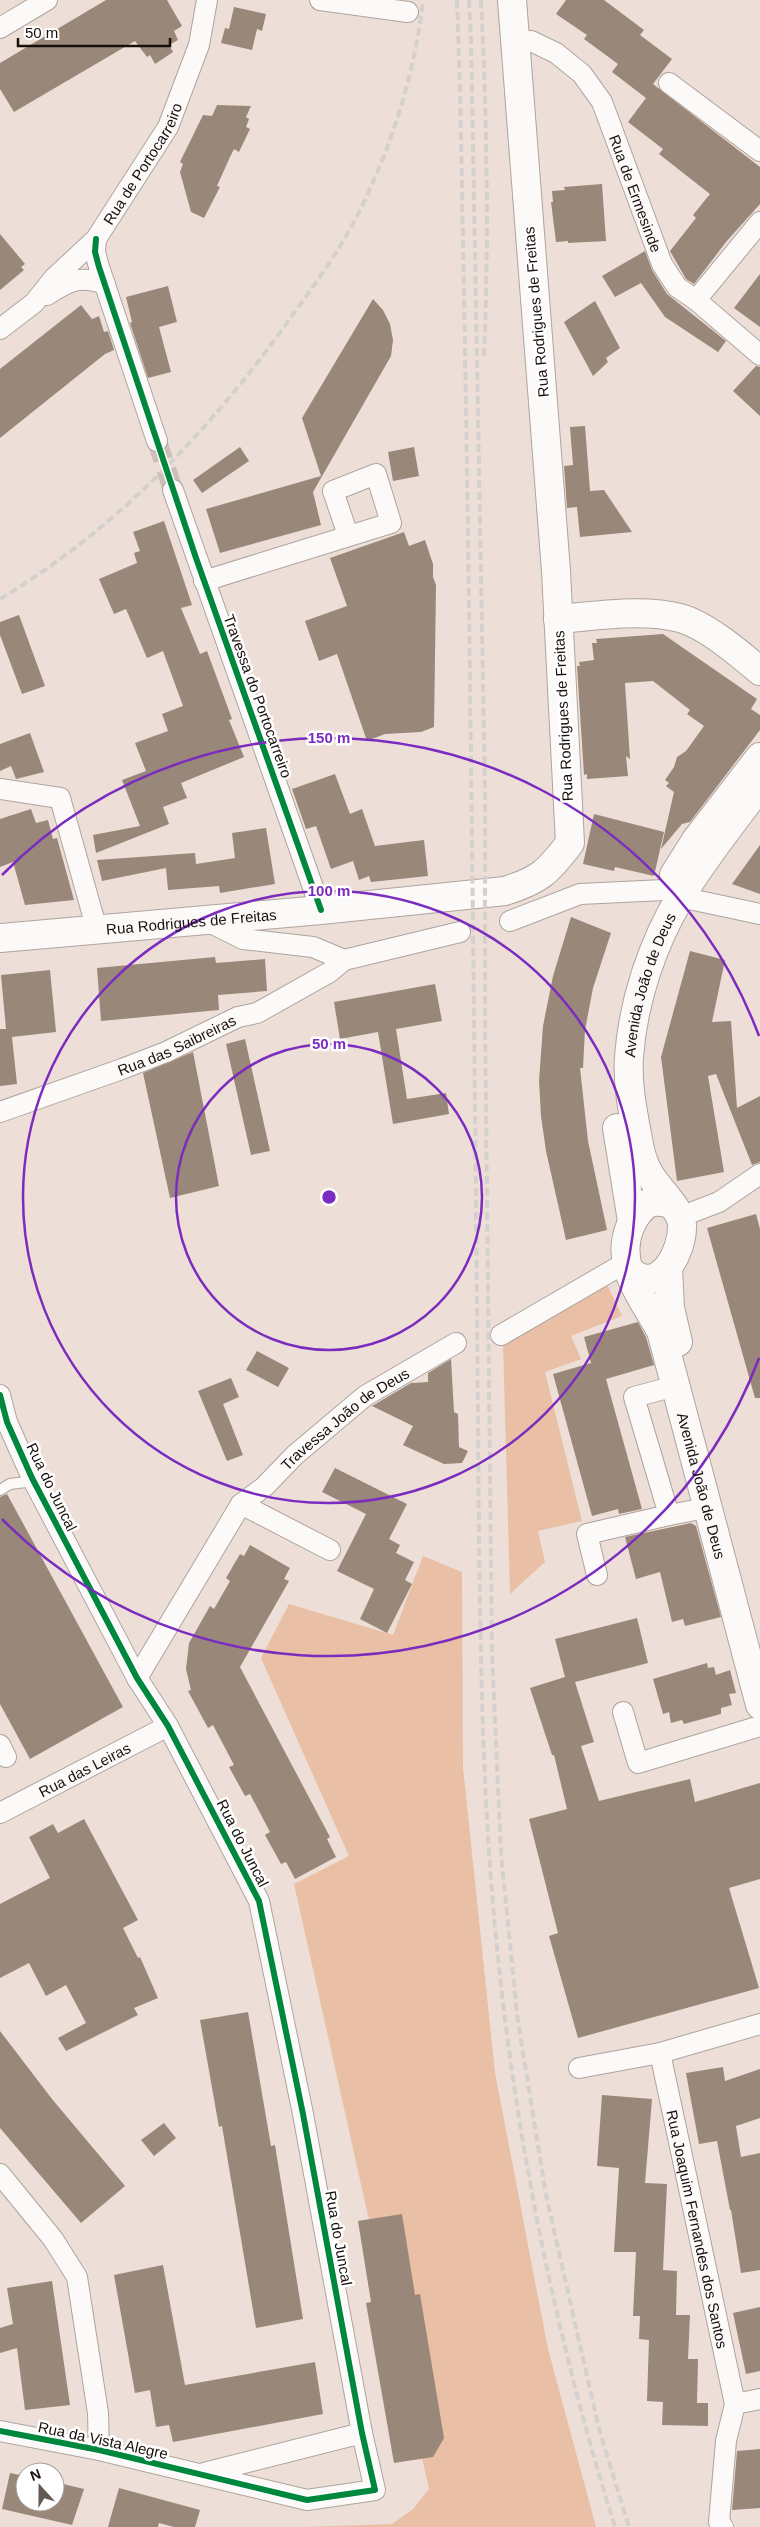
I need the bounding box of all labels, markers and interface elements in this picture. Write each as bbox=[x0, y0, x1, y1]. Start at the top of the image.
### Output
scale bar bbox=[18, 15, 170, 47]
text: 50 m bbox=[25, 24, 58, 41]
street label: Rua de Portocarreiro bbox=[99, 100, 185, 227]
street label: Rua de Ermesinde bbox=[606, 132, 665, 255]
street label: Rua Rodrigues de Freitas bbox=[520, 226, 552, 398]
street label: Travessa do Portocarreiro bbox=[220, 612, 296, 780]
street label: Rua Rodrigues de Freitas bbox=[550, 630, 576, 802]
text: 150 m bbox=[308, 729, 350, 746]
text: 100 m bbox=[308, 882, 350, 899]
street label: Rua Rodrigues de Freitas bbox=[105, 905, 277, 937]
street label: Avenida João de Deus bbox=[620, 910, 679, 1058]
street label: Rua das Saibreiras bbox=[115, 1011, 238, 1078]
text: 50 m bbox=[312, 1035, 346, 1052]
centre of rings bbox=[320, 1188, 338, 1206]
street label: Travessa João de Deus bbox=[277, 1364, 412, 1473]
street label: Avenida João de Deus bbox=[674, 1411, 729, 1561]
street label: Rua do Juncal bbox=[23, 1440, 81, 1534]
street label: Rua das Leiras bbox=[36, 1739, 133, 1800]
street label: Rua do Juncal bbox=[214, 1796, 272, 1890]
street label: Rua Joaquim Fernandes dos Santos bbox=[664, 2108, 731, 2350]
street label: Rua do Juncal bbox=[322, 2189, 356, 2287]
street label: Rua da Vista Alegre bbox=[37, 2418, 169, 2462]
north arrow bbox=[15, 2462, 65, 2512]
text: N bbox=[28, 2466, 43, 2484]

